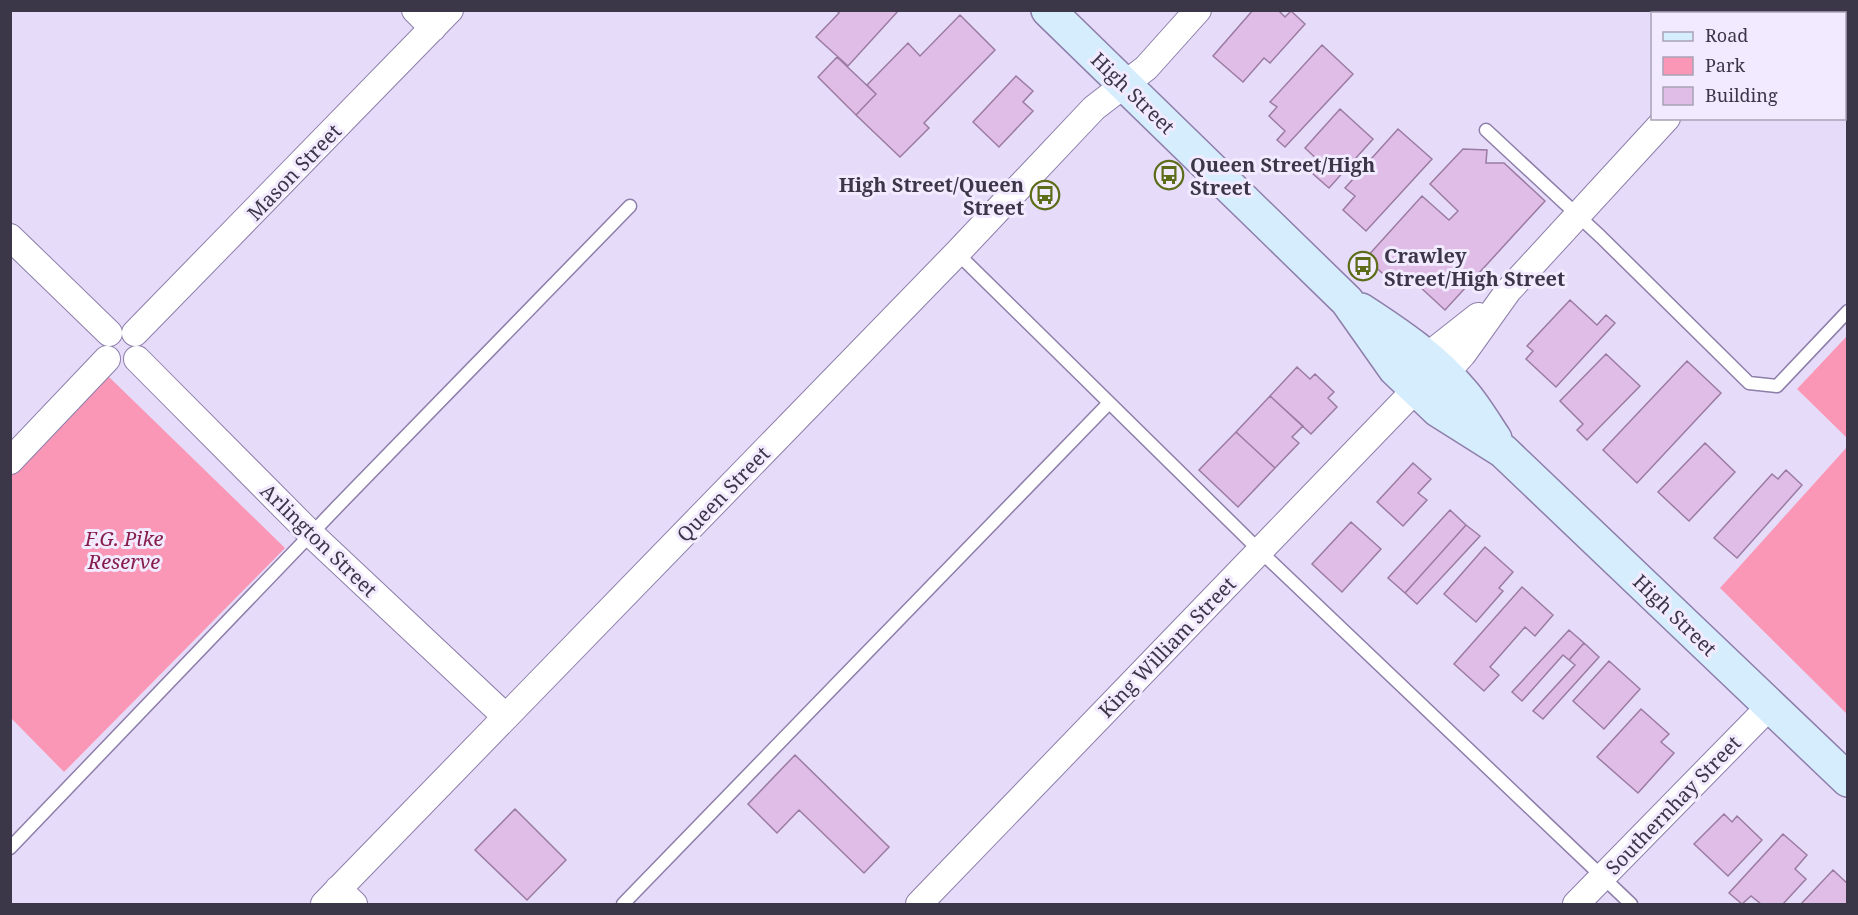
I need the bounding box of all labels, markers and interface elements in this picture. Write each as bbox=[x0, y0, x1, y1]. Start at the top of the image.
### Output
legend bbox=[1651, 12, 1846, 120]
text: Road bbox=[1705, 23, 1748, 47]
street label: High Street bbox=[1085, 46, 1181, 140]
text: Park bbox=[1705, 53, 1745, 77]
text: Building bbox=[1705, 83, 1778, 107]
street label: Mason Street bbox=[241, 118, 347, 226]
place label: Queen Street/High Street bbox=[1190, 151, 1375, 201]
bus stop icon: Queen Street/High Street bbox=[1153, 159, 1185, 191]
place label: High Street/Queen Street bbox=[839, 171, 1024, 221]
bus stop icon: High Street/Queen Street bbox=[1029, 179, 1061, 211]
place label: Crawley Street/High Street bbox=[1384, 242, 1565, 292]
bus stop icon: Crawley Street/High Street bbox=[1347, 250, 1379, 282]
street label: Queen Street bbox=[671, 440, 775, 548]
street label: Arlington Street bbox=[255, 477, 383, 603]
park label: F.G. Pike Reserve bbox=[84, 525, 163, 575]
street label: High Street bbox=[1627, 568, 1723, 662]
street label: King William Street bbox=[1092, 571, 1242, 723]
street label: Southernhay Street bbox=[1599, 730, 1747, 880]

